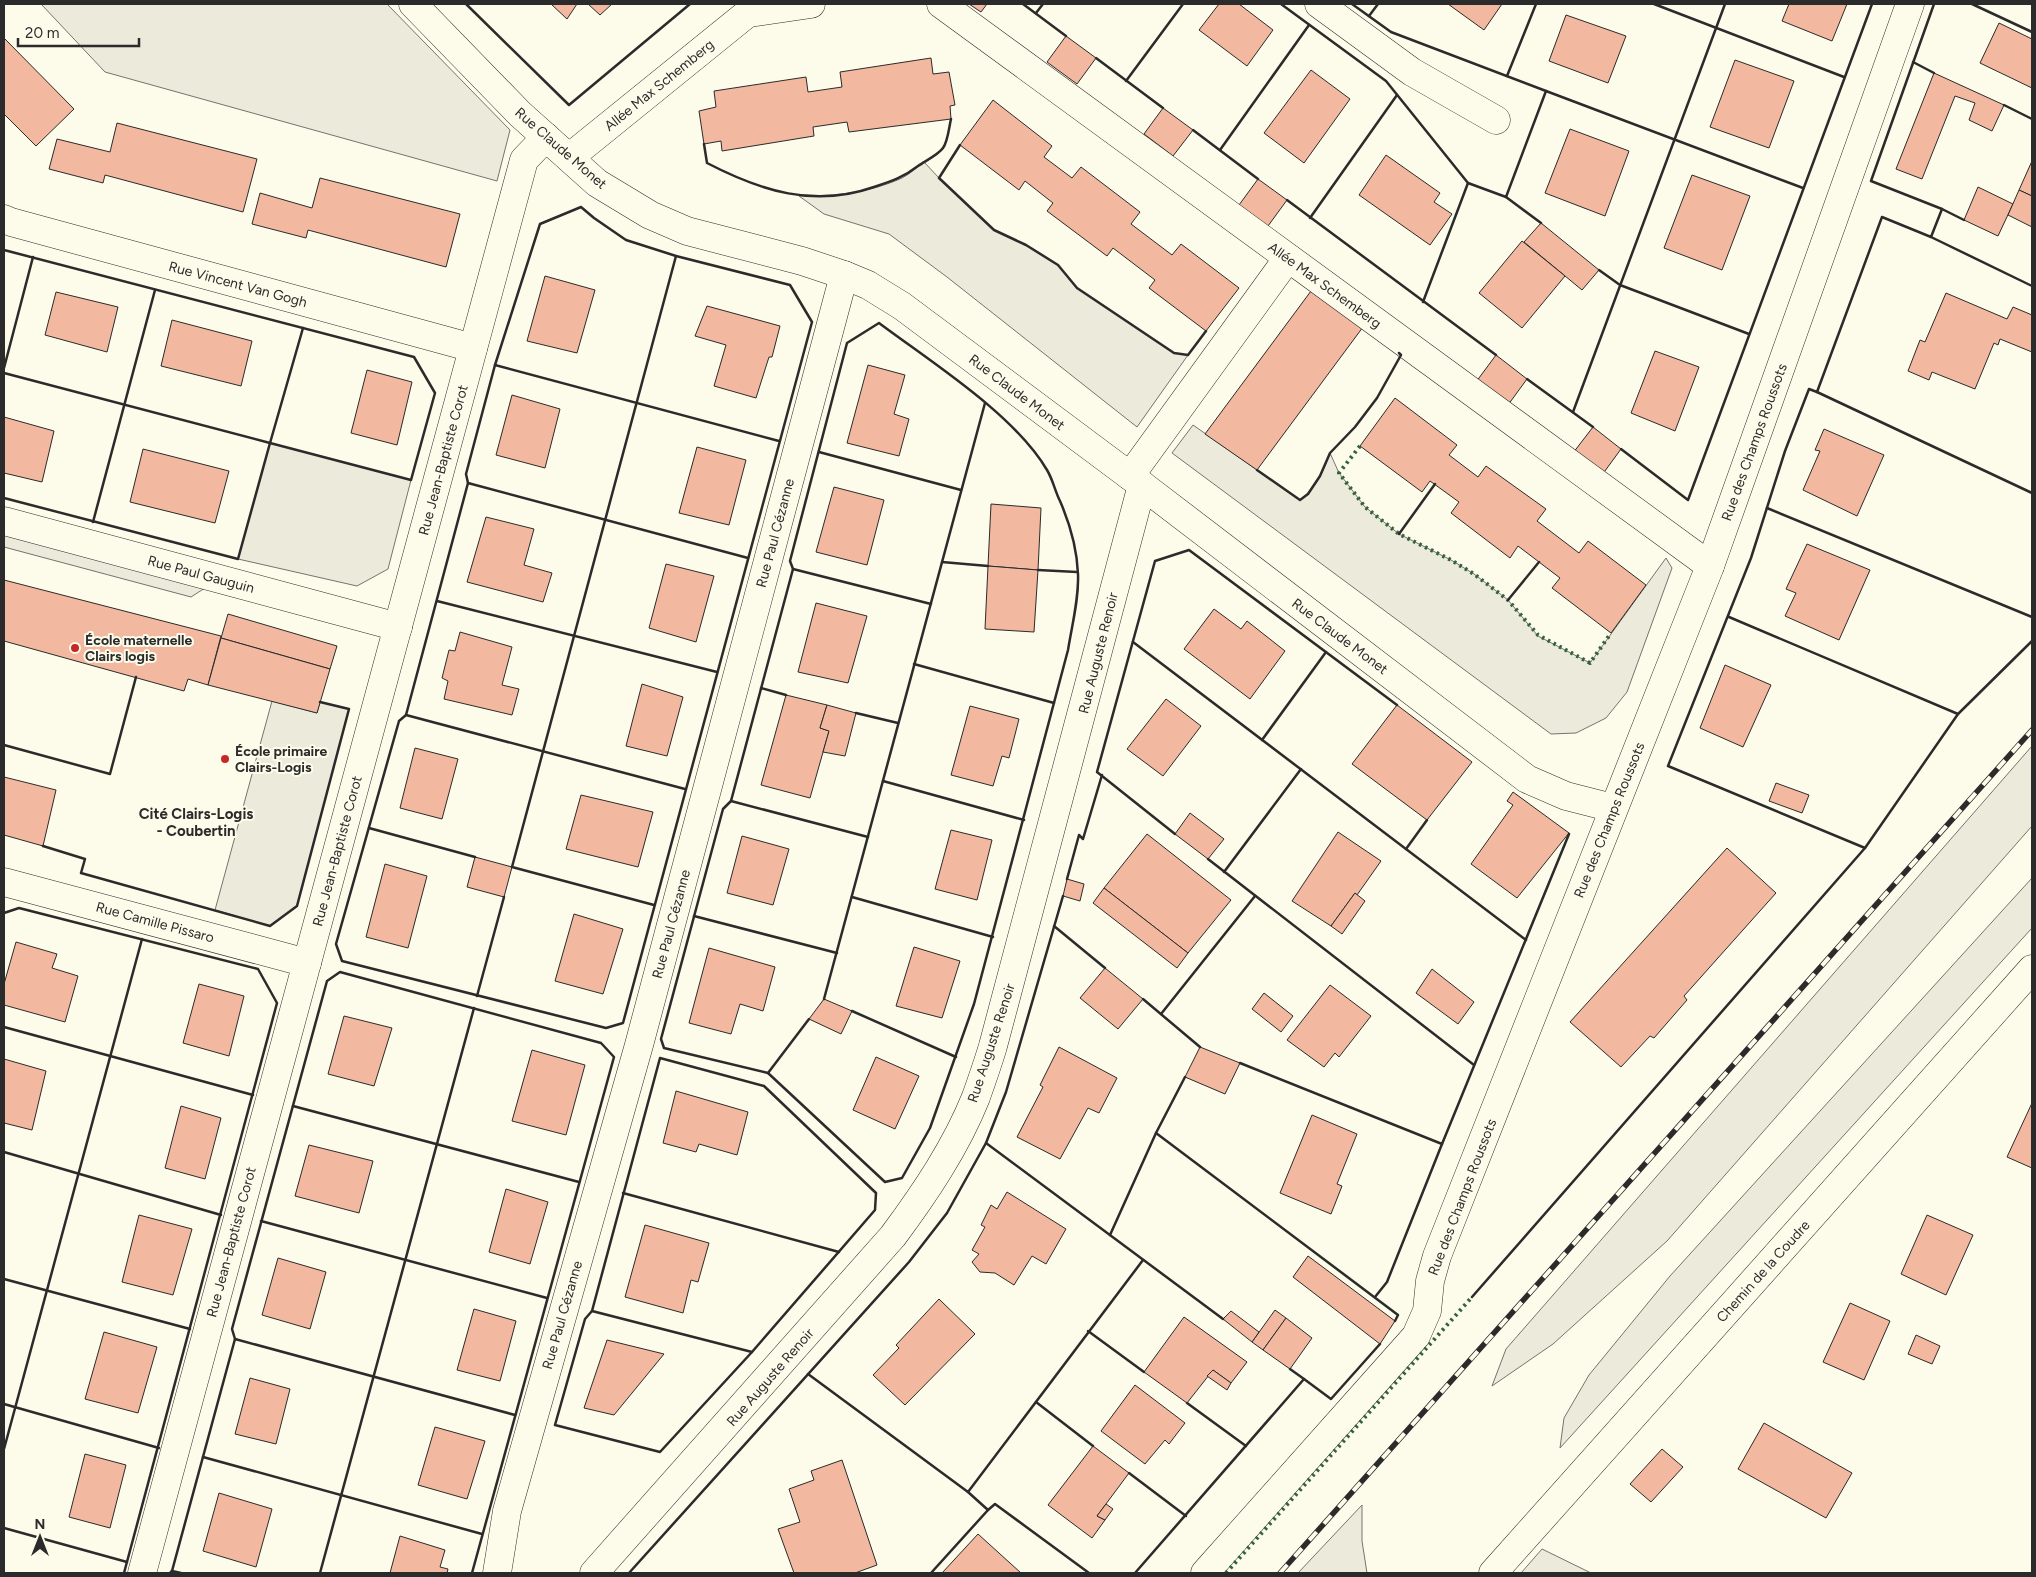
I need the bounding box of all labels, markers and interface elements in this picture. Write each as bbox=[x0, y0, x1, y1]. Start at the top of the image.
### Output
scale bar bbox=[18, 15, 139, 47]
text: 20 m bbox=[25, 24, 59, 42]
street label: Allée Max Schemberg bbox=[601, 36, 717, 135]
street label: Rue Claude Monet bbox=[511, 104, 610, 193]
street label: Allée Max Schemberg bbox=[1265, 239, 1385, 332]
street label: Rue Vincent Van Gogh bbox=[167, 258, 309, 311]
street label: Rue Claude Monet bbox=[965, 351, 1068, 434]
street label: Rue des Champs Roussots bbox=[1718, 361, 1791, 523]
street label: Rue Jean-Baptiste Corot bbox=[415, 383, 472, 537]
street label: Rue Paul Cézanne bbox=[753, 476, 798, 590]
street label: Rue Paul Gauguin bbox=[146, 552, 256, 597]
street label: Rue Auguste Renoir bbox=[1075, 591, 1122, 715]
street label: Rue Claude Monet bbox=[1288, 595, 1391, 678]
place label: École maternelle Clairs logis bbox=[85, 632, 192, 665]
marker: École maternelle Clairs logis bbox=[69, 642, 81, 654]
street label: Rue des Champs Roussots bbox=[1570, 740, 1649, 901]
place label: École primaire Clairs-Logis bbox=[235, 743, 328, 776]
marker: École primaire Clairs-Logis bbox=[219, 753, 231, 765]
street label: Rue Jean-Baptiste Corot bbox=[309, 774, 366, 928]
district label: Cité Clairs-Logis - Coubertin bbox=[139, 805, 253, 840]
street label: Rue Paul Cézanne bbox=[649, 867, 694, 981]
street label: Rue Camille Pissaro bbox=[94, 899, 216, 946]
street label: Rue Auguste Renoir bbox=[964, 981, 1019, 1105]
street label: Rue des Champs Roussots bbox=[1425, 1116, 1500, 1278]
street label: Rue Jean-Baptiste Corot bbox=[203, 1165, 260, 1319]
street label: Chemin de la Coudre bbox=[1713, 1216, 1814, 1326]
street label: Rue Paul Cézanne bbox=[539, 1259, 586, 1371]
street label: Rue Auguste Renoir bbox=[723, 1325, 818, 1430]
north arrow bbox=[15, 1512, 65, 1562]
text: N bbox=[35, 1516, 45, 1533]

